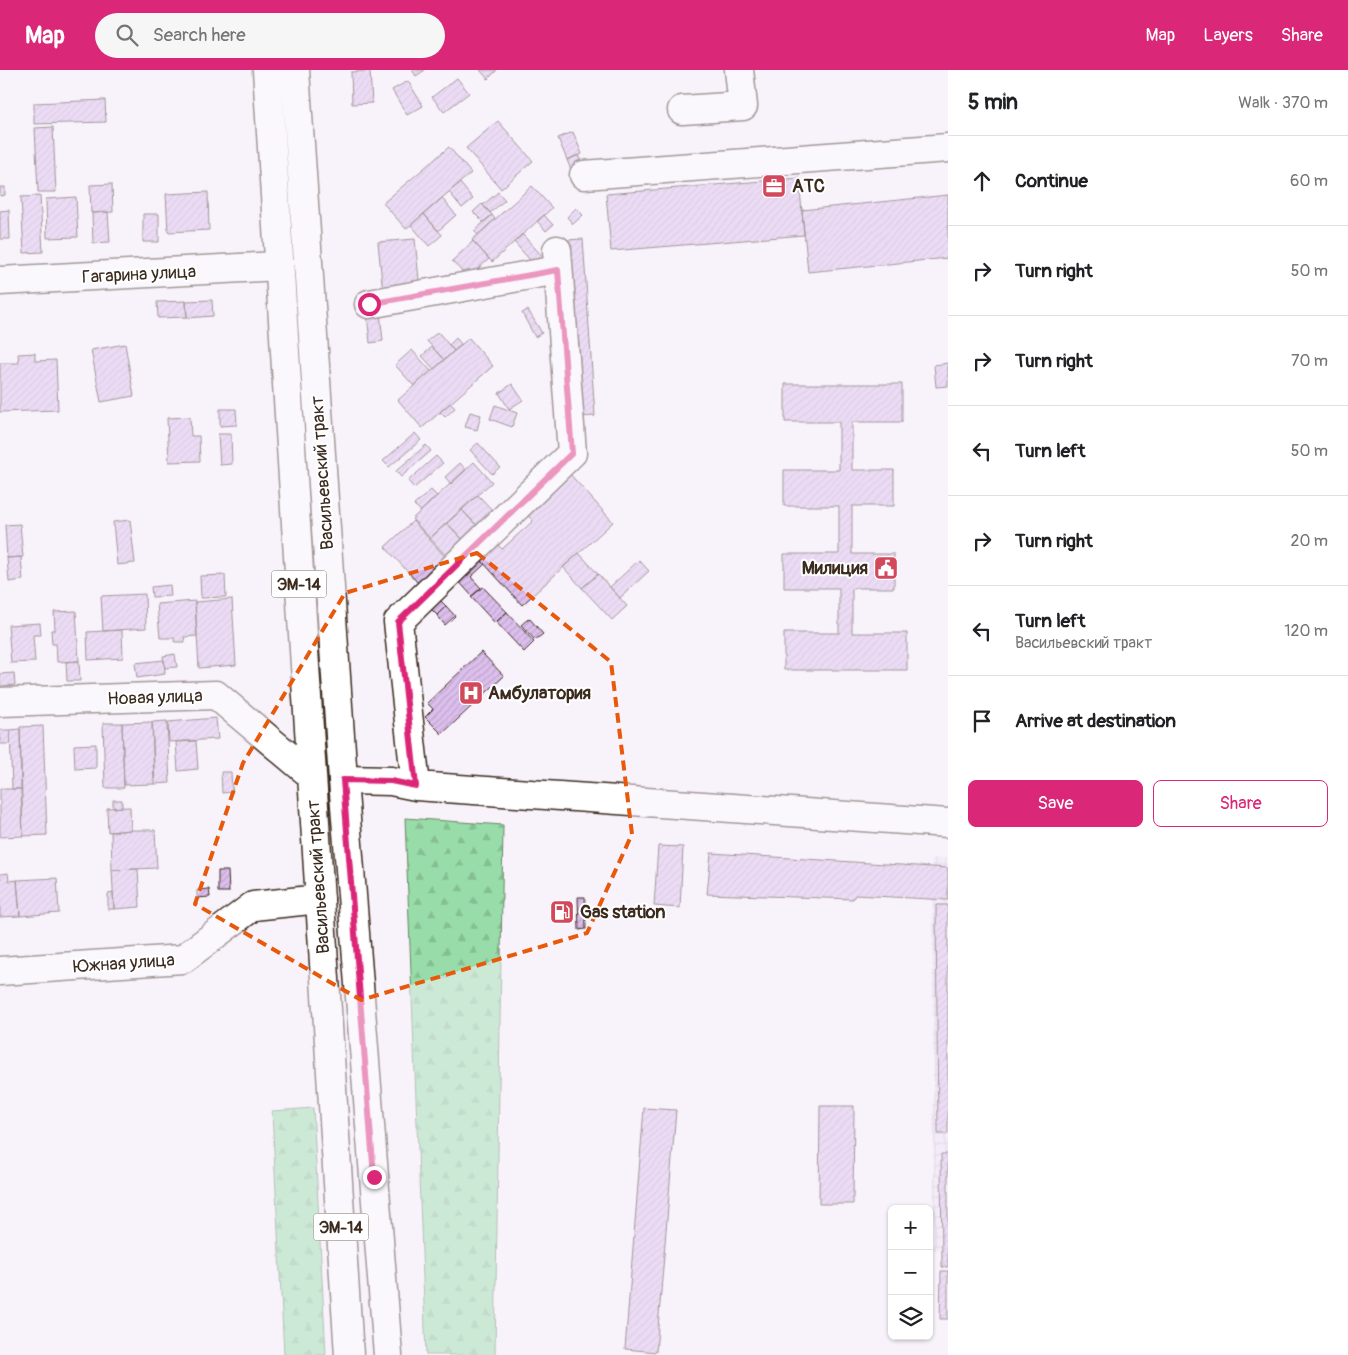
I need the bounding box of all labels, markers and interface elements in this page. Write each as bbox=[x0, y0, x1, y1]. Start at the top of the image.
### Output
search box bbox=[95, 13, 445, 58]
text: Map bbox=[25, 21, 65, 50]
icon: search bbox=[113, 21, 141, 49]
text: Search here bbox=[153, 23, 246, 47]
text: Map bbox=[1146, 24, 1175, 47]
text: Layers bbox=[1203, 24, 1253, 47]
text: Share bbox=[1281, 24, 1323, 47]
text: 5 min bbox=[968, 89, 1018, 116]
text: Walk · 370 m bbox=[1238, 93, 1328, 113]
icon: ahead bbox=[968, 167, 996, 195]
text: Continue bbox=[1015, 169, 1088, 193]
text: 60 m bbox=[1290, 171, 1328, 191]
office icon: АТС bbox=[761, 173, 787, 199]
place label: АТС bbox=[792, 175, 825, 198]
icon: right bbox=[968, 257, 996, 285]
text: Turn right bbox=[1015, 259, 1093, 283]
street label: Гагарина улица bbox=[81, 260, 197, 289]
text: 50 m bbox=[1291, 261, 1328, 281]
route start bbox=[358, 293, 381, 316]
icon: right bbox=[968, 347, 996, 375]
text: Turn right bbox=[1015, 349, 1093, 373]
text: 70 m bbox=[1291, 351, 1328, 371]
street label: Васильевский тракт bbox=[306, 395, 339, 551]
icon: left bbox=[968, 437, 996, 465]
text: Turn left bbox=[1015, 439, 1085, 463]
text: 50 m bbox=[1291, 441, 1328, 461]
icon: right bbox=[968, 527, 996, 555]
text: Turn right bbox=[1015, 529, 1093, 553]
text: 20 m bbox=[1290, 531, 1328, 551]
public building icon: Милиция bbox=[873, 555, 899, 581]
place label: Милиция bbox=[802, 557, 868, 580]
road number: ЭМ-14 bbox=[272, 570, 326, 598]
text: Turn left bbox=[1015, 609, 1085, 633]
icon: left bbox=[968, 617, 996, 645]
text: 120 m bbox=[1284, 621, 1328, 641]
text: Васильевский тракт bbox=[1015, 633, 1152, 653]
hospital icon: Амбулатория bbox=[458, 680, 484, 706]
place label: Амбулатория bbox=[488, 682, 591, 705]
street label: Новая улица bbox=[107, 684, 203, 711]
icon: arrive bbox=[968, 707, 996, 735]
text: Arrive at destination bbox=[1015, 709, 1176, 733]
button: Save bbox=[968, 780, 1143, 827]
button: Share bbox=[1153, 780, 1328, 827]
street label: Васильевский тракт bbox=[302, 799, 335, 955]
fuel station icon: Gas station bbox=[549, 899, 575, 925]
place label: Gas station bbox=[580, 901, 666, 924]
street label: Южная улица bbox=[73, 948, 175, 979]
route end bbox=[363, 1166, 386, 1189]
map controls bbox=[888, 1205, 933, 1340]
button: + bbox=[888, 1205, 933, 1250]
road number: ЭМ-14 bbox=[314, 1214, 368, 1240]
button: − bbox=[888, 1250, 933, 1295]
button: layers bbox=[888, 1295, 933, 1340]

